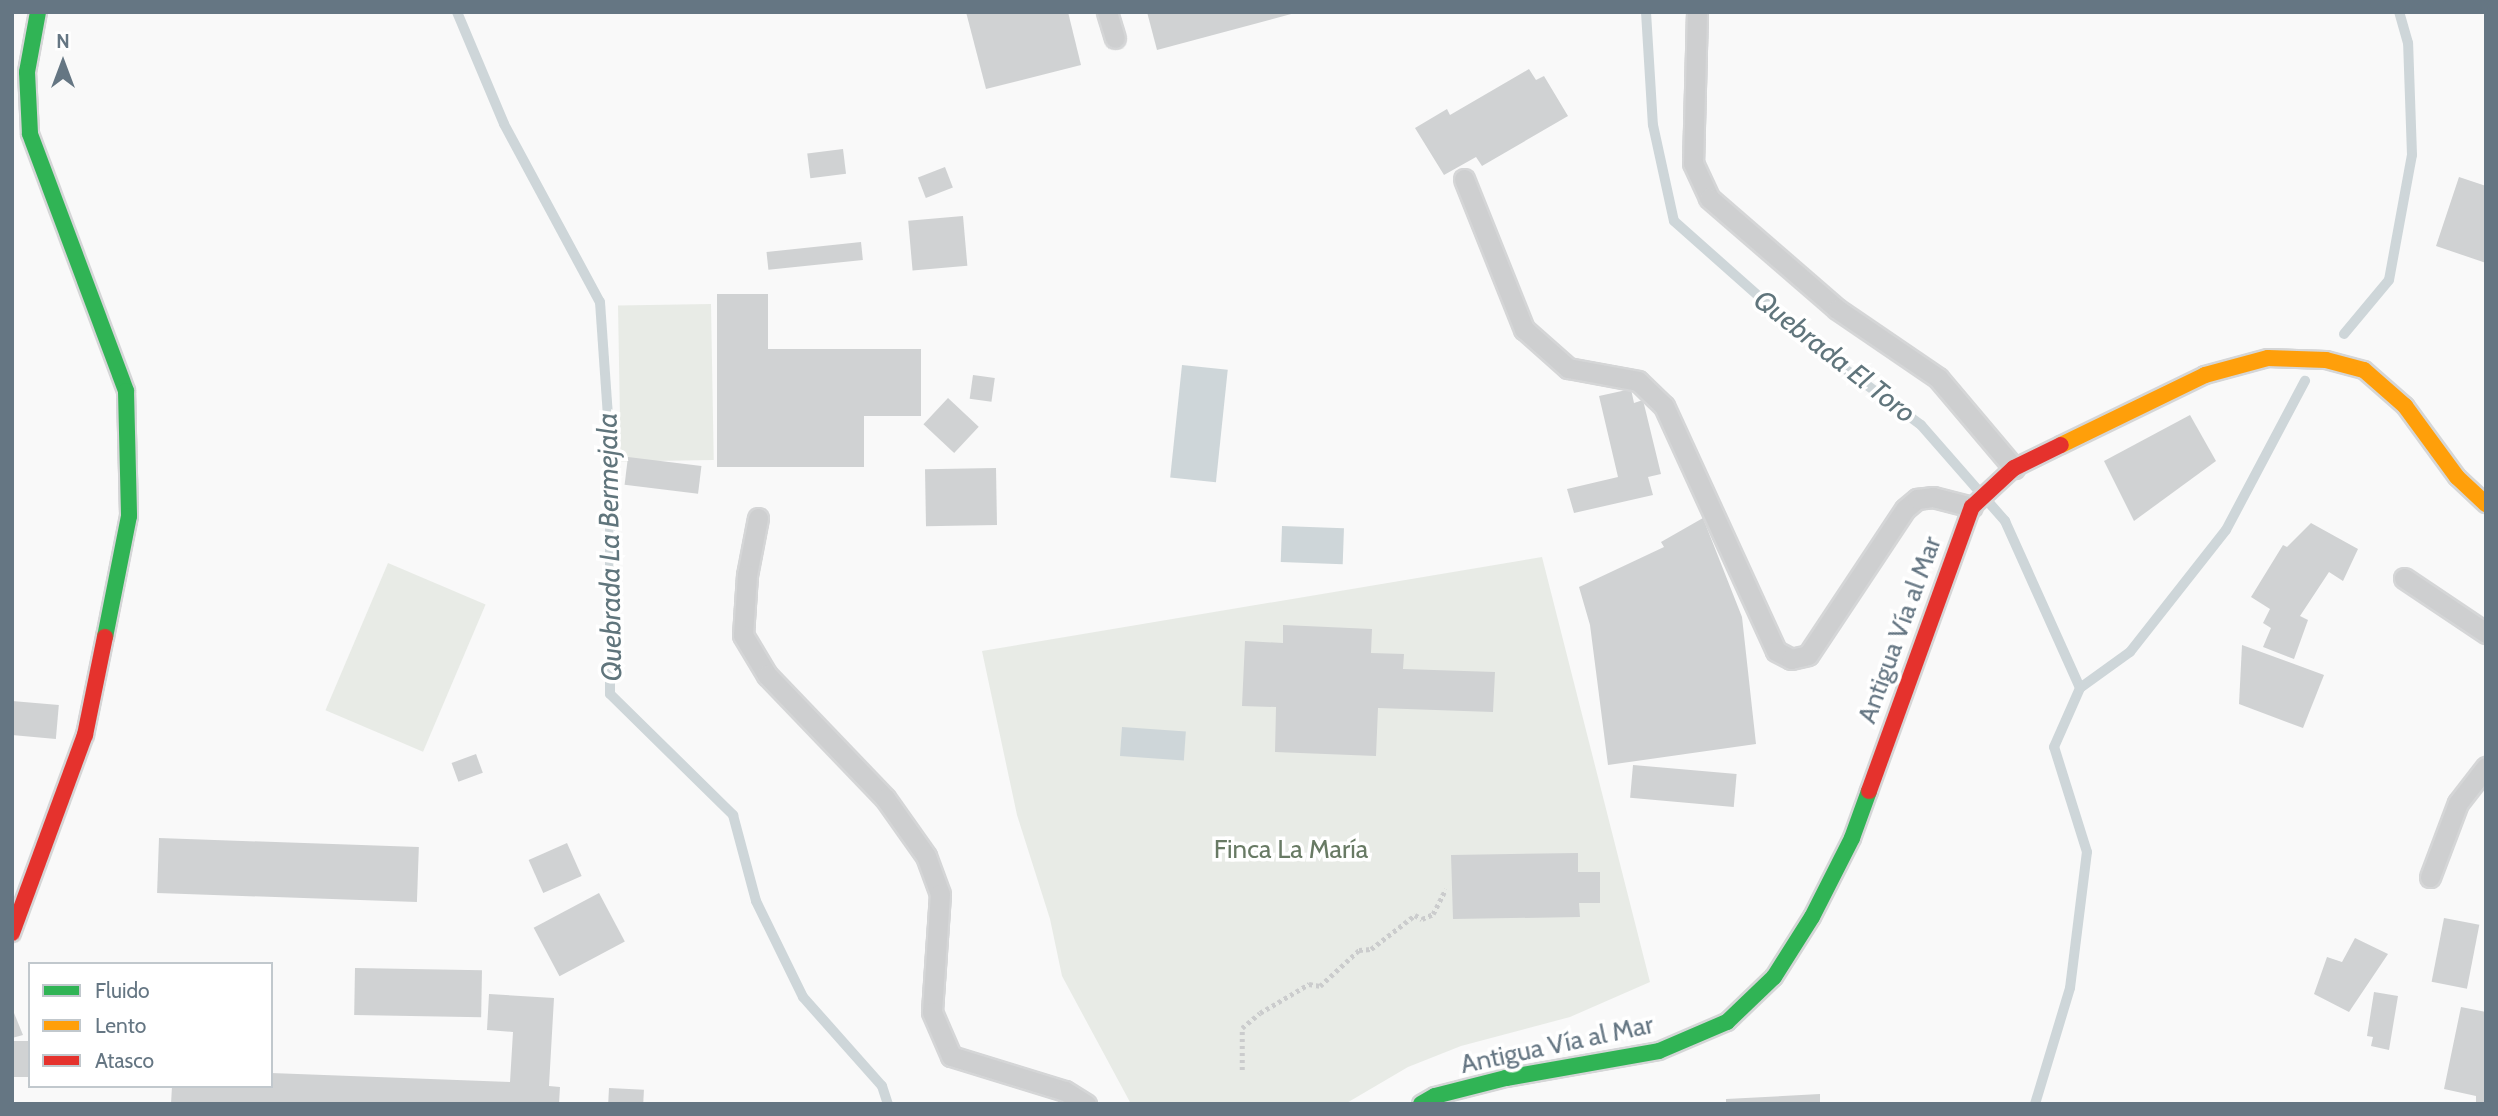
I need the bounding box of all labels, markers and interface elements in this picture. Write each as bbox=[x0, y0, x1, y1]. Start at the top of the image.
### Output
north arrow bbox=[28, 28, 98, 98]
text: N bbox=[56, 30, 70, 53]
water label: Quebrada El Toro bbox=[1747, 282, 1923, 430]
water label: Quebrada La Bermejala bbox=[590, 412, 628, 682]
street label: Antigua Vía al Mar bbox=[1852, 532, 1948, 728]
park label: Finca La María bbox=[1214, 834, 1368, 866]
legend bbox=[28, 962, 273, 1088]
text: Fluido bbox=[95, 978, 150, 1003]
street label: Antigua Vía al Mar bbox=[1458, 1009, 1656, 1081]
text: Lento bbox=[95, 1013, 146, 1038]
text: Atasco bbox=[95, 1048, 154, 1073]

